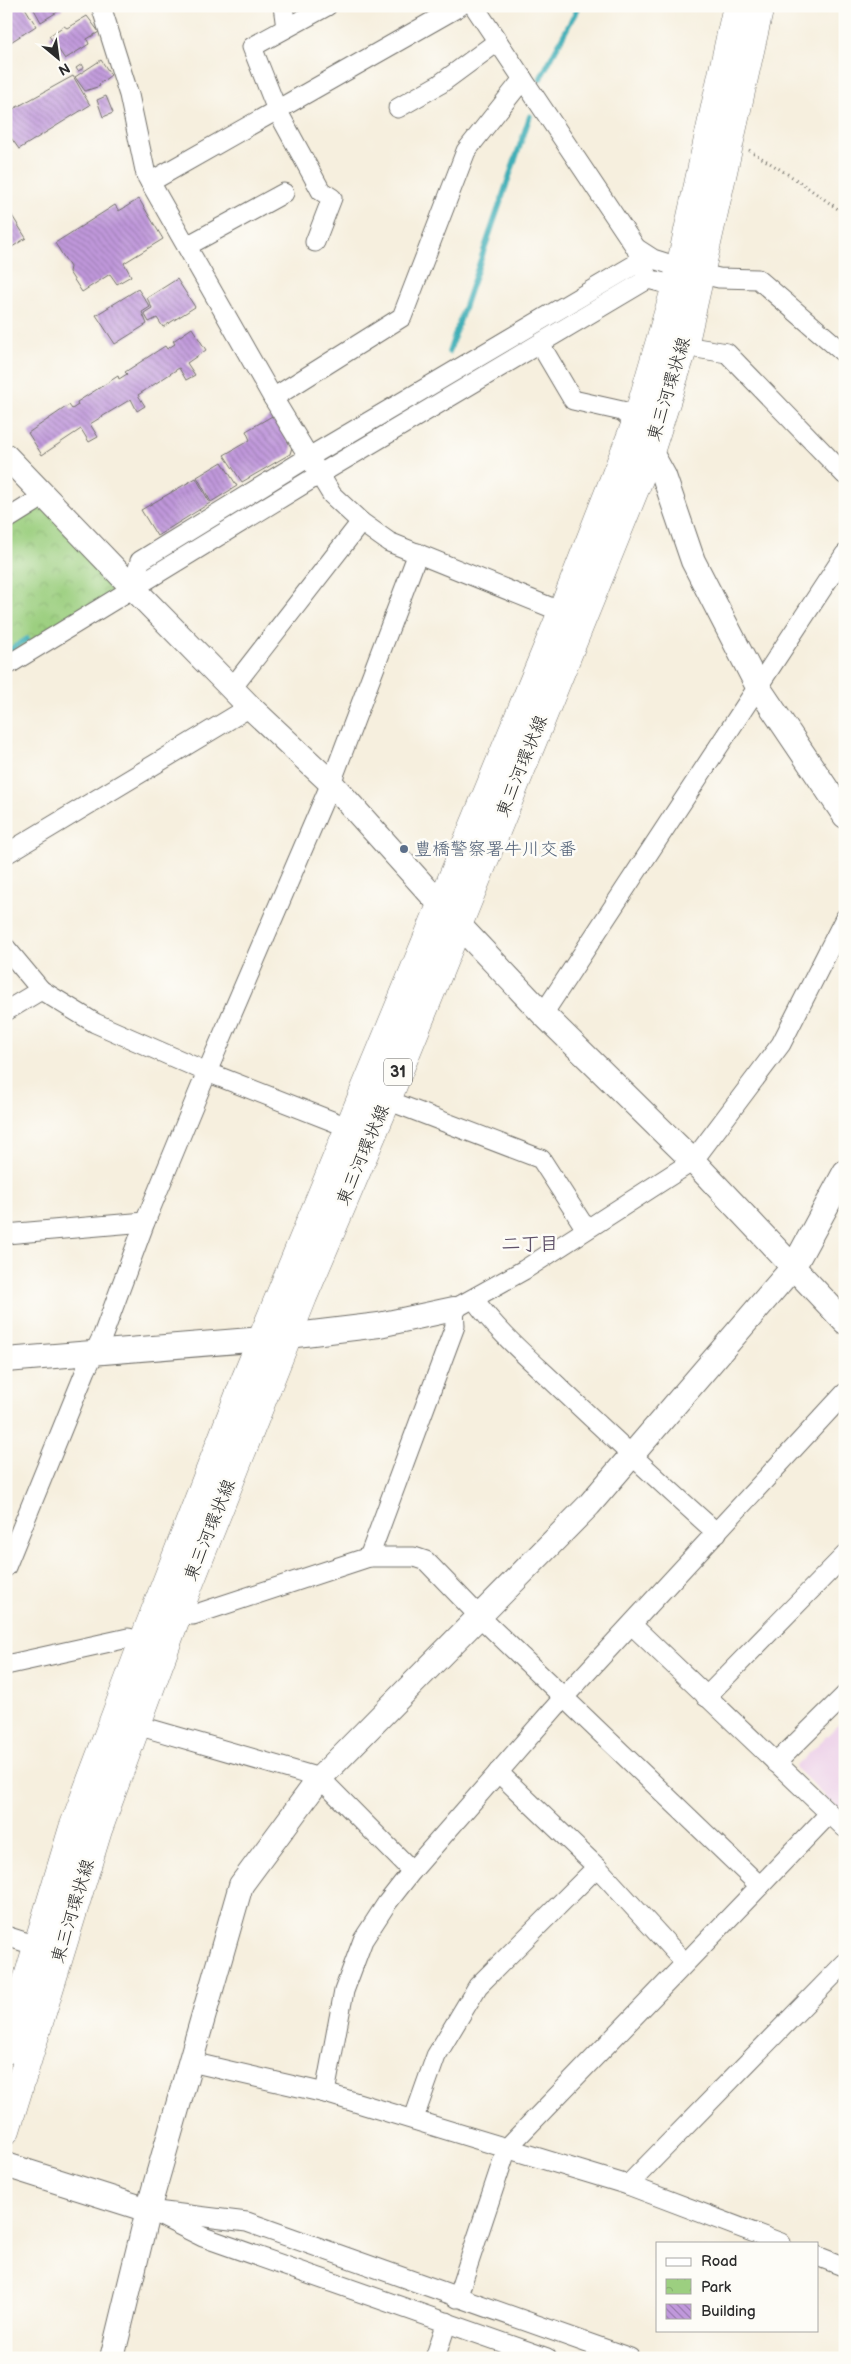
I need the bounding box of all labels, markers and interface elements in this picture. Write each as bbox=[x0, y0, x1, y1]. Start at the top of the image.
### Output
north arrow bbox=[32, 32, 82, 82]
text: N bbox=[55, 59, 73, 79]
street label: 東三河環状線 bbox=[643, 334, 695, 444]
street label: 東三河環状線 bbox=[492, 712, 552, 820]
place label: 豊橋警察署牛川交番 bbox=[414, 839, 576, 860]
marker: 豊橋警察署牛川交番 bbox=[398, 843, 410, 855]
road number: 31 bbox=[384, 1058, 412, 1086]
street label: 東三河環状線 bbox=[332, 1101, 394, 1209]
district label: 二丁目 bbox=[501, 1233, 559, 1256]
street label: 東三河環状線 bbox=[180, 1476, 240, 1584]
street label: 東三河環状線 bbox=[47, 1856, 99, 1966]
legend bbox=[656, 2242, 818, 2332]
text: Road bbox=[701, 2252, 737, 2271]
text: Park bbox=[701, 2278, 732, 2297]
text: Building bbox=[701, 2302, 756, 2321]

